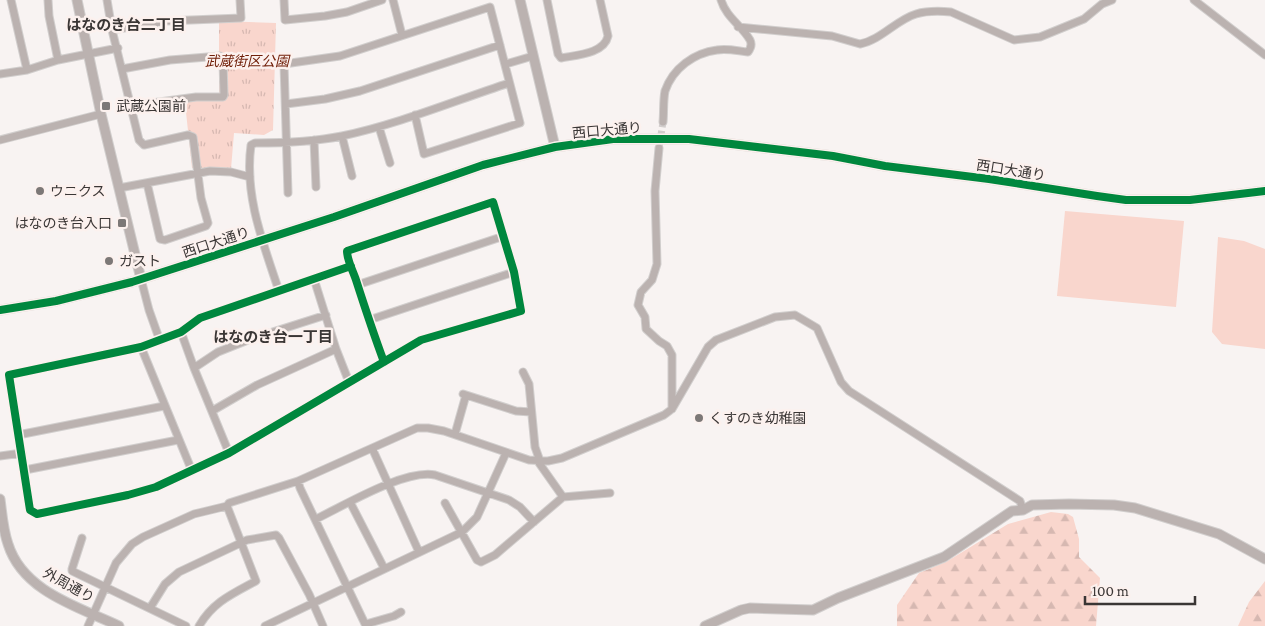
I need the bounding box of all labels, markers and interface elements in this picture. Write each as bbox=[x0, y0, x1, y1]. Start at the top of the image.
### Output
district label: はなのき台二丁目 bbox=[66, 17, 186, 33]
park label: 武蔵街区公園 bbox=[205, 53, 291, 69]
place label: 武蔵公園前 bbox=[116, 98, 186, 114]
marker: 武蔵公園前 bbox=[100, 100, 112, 112]
street label: 西口大通り bbox=[571, 119, 643, 141]
street label: 西口大通り bbox=[975, 157, 1047, 183]
place label: ウニクス bbox=[50, 183, 106, 199]
marker: ウニクス bbox=[34, 185, 46, 197]
place label: はなのき台入口 bbox=[14, 215, 112, 231]
marker: はなのき台入口 bbox=[116, 217, 128, 229]
street label: 西口大通り bbox=[180, 224, 252, 260]
place label: ガスト bbox=[119, 253, 161, 269]
marker: ガスト bbox=[103, 255, 115, 267]
district label: はなのき台一丁目 bbox=[213, 329, 333, 345]
place label: くすのき幼稚園 bbox=[709, 410, 807, 426]
marker: くすのき幼稚園 bbox=[693, 412, 705, 424]
street label: 外周通り bbox=[41, 564, 97, 606]
scale bar bbox=[1085, 574, 1195, 606]
text: 100 m bbox=[1092, 583, 1129, 599]

